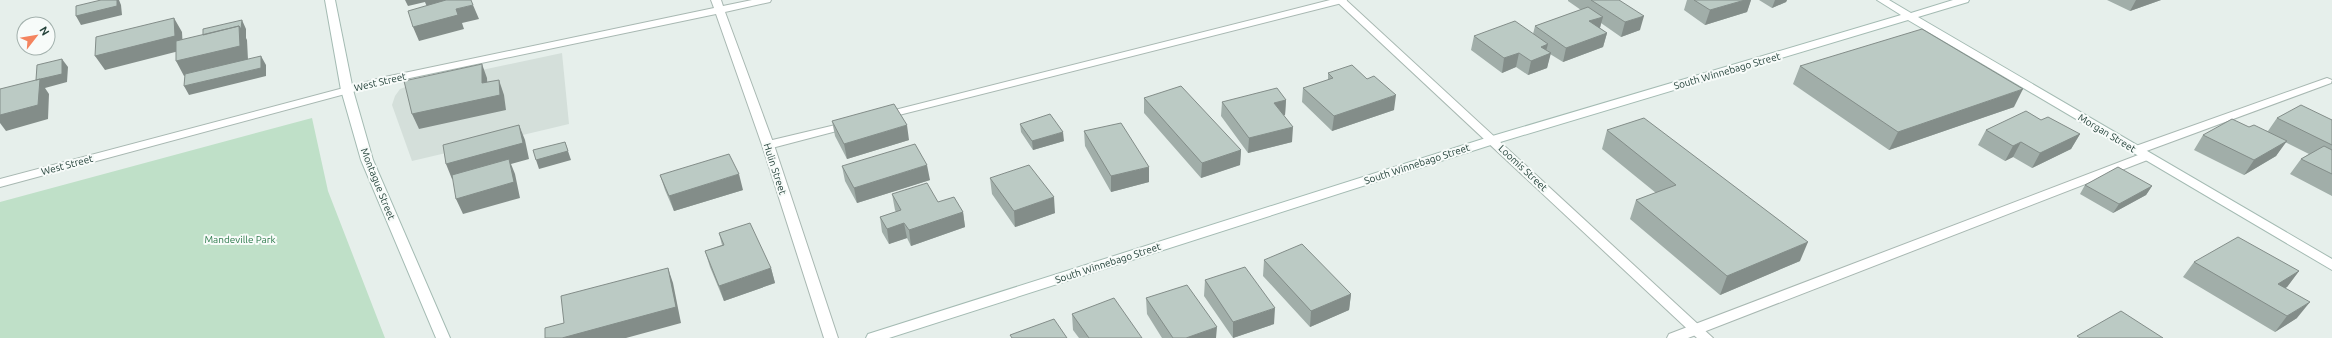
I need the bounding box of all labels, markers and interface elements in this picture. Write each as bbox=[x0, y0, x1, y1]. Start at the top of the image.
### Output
north arrow bbox=[16, 16, 56, 56]
text: N bbox=[37, 24, 52, 37]
street label: South Winnebago Street bbox=[1672, 50, 1782, 91]
street label: West Street bbox=[353, 71, 407, 93]
street label: Morgan Street bbox=[2076, 112, 2138, 155]
street label: Hulin Street bbox=[761, 142, 789, 196]
street label: South Winnebago Street bbox=[1363, 142, 1471, 186]
street label: Loomis Street bbox=[1496, 143, 1550, 193]
street label: Montague Street bbox=[359, 146, 397, 222]
street label: West Street bbox=[40, 153, 94, 177]
park label: Mandeville Park bbox=[204, 234, 276, 245]
street label: South Winnebago Street bbox=[1054, 241, 1162, 285]

